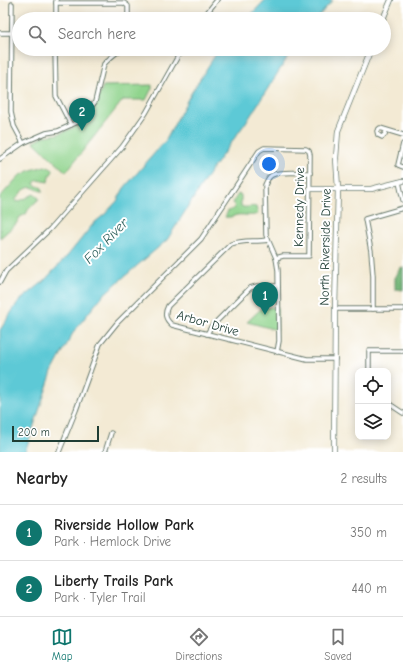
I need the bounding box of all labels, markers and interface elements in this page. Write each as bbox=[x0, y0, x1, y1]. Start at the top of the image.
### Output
search box bbox=[12, 12, 391, 56]
icon: search bbox=[26, 23, 48, 45]
text: Search here bbox=[58, 25, 136, 43]
pin: 2 bbox=[69, 98, 95, 131]
your location bbox=[259, 154, 279, 174]
street label: Kennedy Drive bbox=[291, 167, 307, 247]
street label: North Riverside Drive bbox=[316, 188, 334, 306]
water label: Fox River bbox=[80, 214, 133, 267]
pin: 1 bbox=[252, 282, 278, 315]
street label: Arbor Drive bbox=[175, 307, 241, 339]
map controls bbox=[355, 368, 391, 440]
button: locate bbox=[355, 368, 391, 404]
button: layers bbox=[355, 404, 391, 440]
scale bar bbox=[12, 424, 99, 443]
text: 200 m bbox=[18, 426, 50, 439]
text: Nearby bbox=[16, 469, 67, 488]
text: 2 results bbox=[340, 471, 387, 486]
text: Riverside Hollow Park bbox=[54, 516, 194, 534]
text: 1 bbox=[26, 525, 32, 540]
text: 350 m bbox=[350, 525, 387, 540]
text: Park · Hemlock Drive bbox=[54, 534, 171, 549]
text: Liberty Trails Park bbox=[54, 572, 173, 590]
text: 2 bbox=[26, 581, 32, 596]
text: 440 m bbox=[351, 581, 387, 596]
text: Park · Tyler Trail bbox=[54, 590, 146, 605]
tab: Map bbox=[51, 626, 73, 663]
tab: Directions bbox=[175, 626, 222, 663]
tab: Saved bbox=[324, 626, 352, 663]

